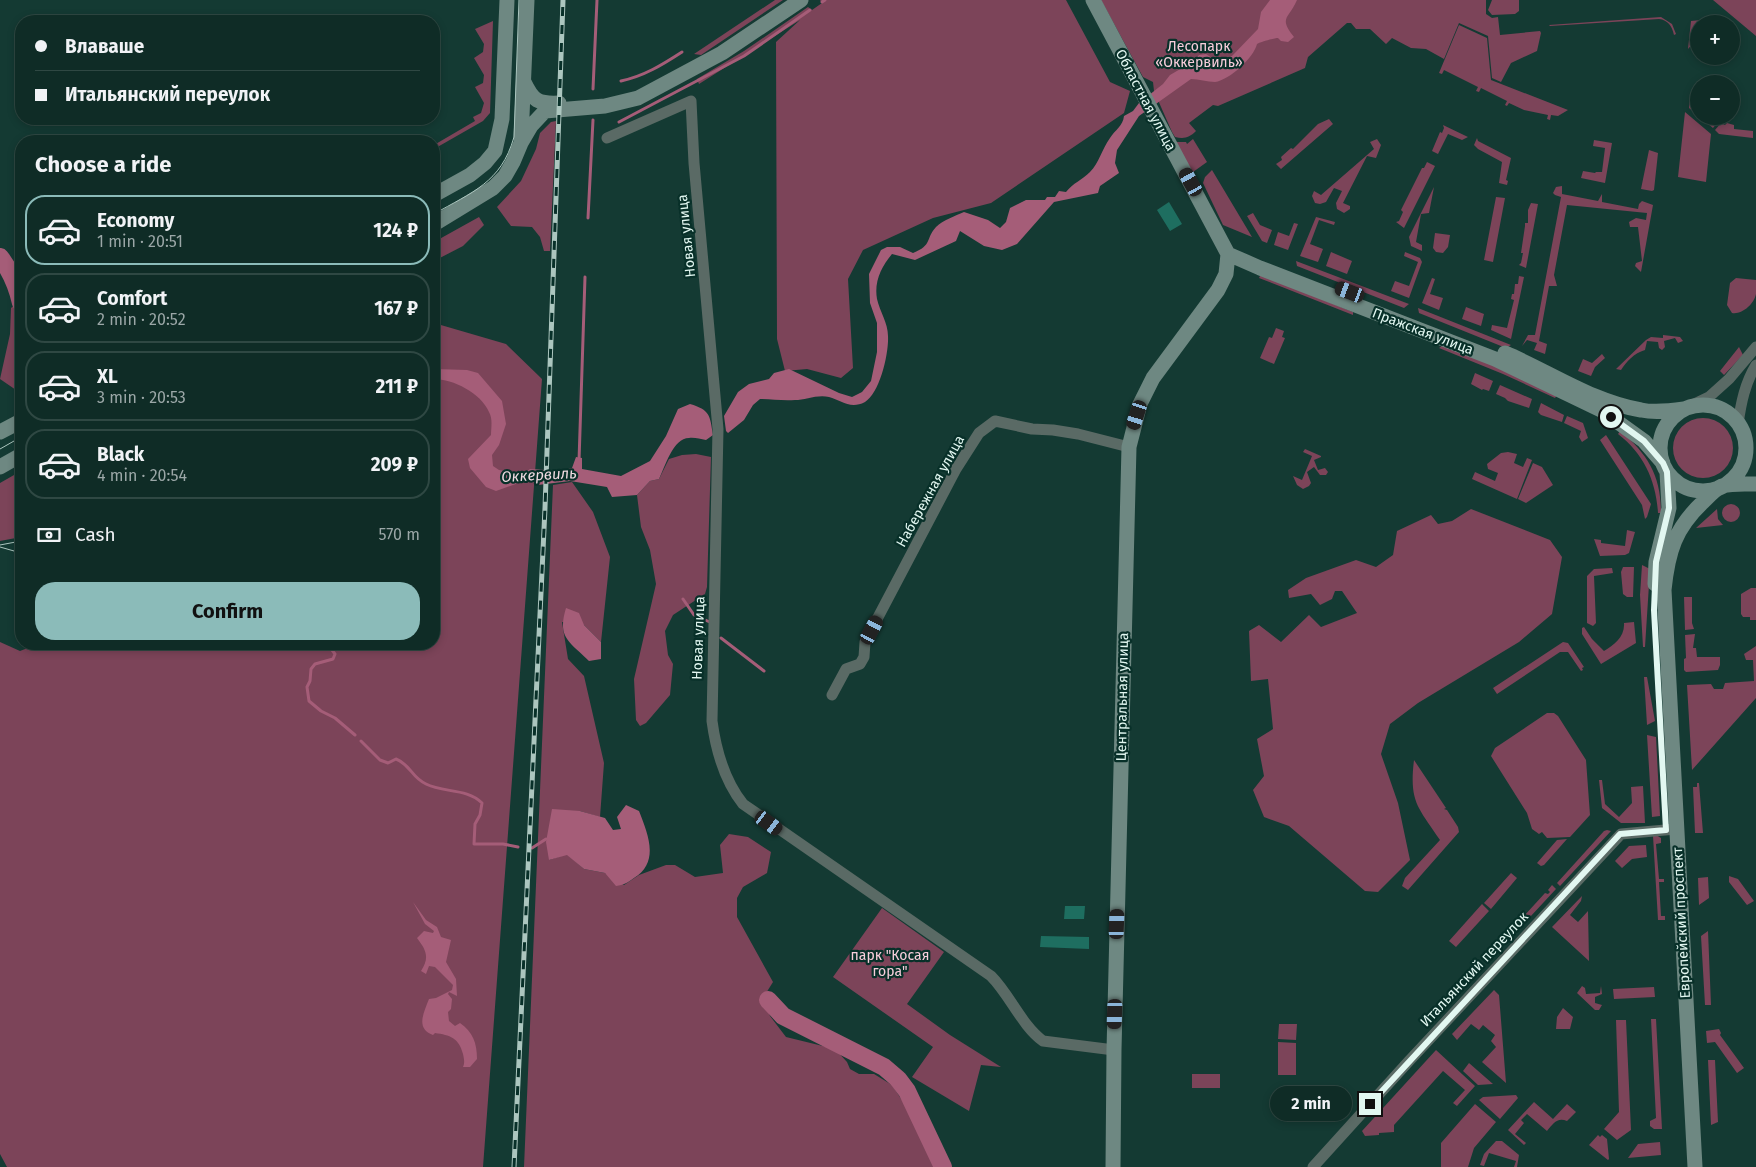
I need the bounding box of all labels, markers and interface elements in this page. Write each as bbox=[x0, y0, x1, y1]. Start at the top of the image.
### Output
map controls bbox=[1690, 15, 1740, 125]
button: + bbox=[1690, 15, 1740, 65]
text: Влаваше bbox=[65, 35, 144, 58]
park label: Лесопарк «Оккервиль» bbox=[1155, 38, 1243, 71]
street label: Областная улица bbox=[1112, 46, 1180, 154]
button: − bbox=[1690, 75, 1740, 125]
text: Итальянский переулок bbox=[65, 83, 270, 106]
text: Choose a ride bbox=[35, 151, 171, 178]
car bbox=[1177, 165, 1204, 199]
street label: Новая улица bbox=[674, 194, 699, 278]
icon: car bbox=[37, 208, 82, 253]
text: Economy bbox=[97, 209, 174, 232]
text: 124 ₽ bbox=[373, 219, 418, 242]
text: 1 min · 20:51 bbox=[97, 232, 183, 251]
car bbox=[1333, 280, 1366, 304]
icon: car bbox=[37, 286, 82, 331]
text: Comfort bbox=[97, 287, 167, 310]
text: 167 ₽ bbox=[374, 297, 418, 320]
street label: Пражская улица bbox=[1370, 304, 1476, 359]
text: 2 min · 20:52 bbox=[97, 310, 186, 329]
icon: car bbox=[37, 364, 82, 409]
text: XL bbox=[97, 365, 118, 388]
text: 211 ₽ bbox=[375, 375, 418, 398]
text: 3 min · 20:53 bbox=[97, 388, 186, 407]
car bbox=[1125, 398, 1148, 432]
route start bbox=[1600, 406, 1622, 428]
street label: Набережная улица bbox=[893, 432, 968, 550]
icon: car bbox=[37, 442, 82, 487]
text: Black bbox=[97, 443, 144, 466]
text: 209 ₽ bbox=[371, 453, 418, 476]
water label: Оккервиль bbox=[501, 464, 577, 486]
text: 4 min · 20:54 bbox=[97, 466, 187, 485]
icon: cash bbox=[35, 521, 63, 549]
text: Cash bbox=[75, 523, 116, 546]
text: 570 m bbox=[379, 525, 420, 544]
button: Confirm bbox=[35, 582, 420, 640]
street label: Новая улица bbox=[689, 596, 708, 680]
car bbox=[858, 613, 885, 647]
street label: Центральная улица bbox=[1113, 632, 1132, 762]
car bbox=[752, 808, 785, 838]
street label: Европейский проспект bbox=[1669, 846, 1694, 999]
street label: Итальянский переулок bbox=[1417, 908, 1532, 1030]
car bbox=[1108, 909, 1125, 939]
park label: парк "Косая гора" bbox=[851, 947, 929, 980]
car bbox=[1106, 999, 1123, 1029]
callout: 2 min bbox=[1270, 1086, 1352, 1122]
route end bbox=[1359, 1093, 1381, 1115]
text: 2 min bbox=[1291, 1094, 1331, 1113]

